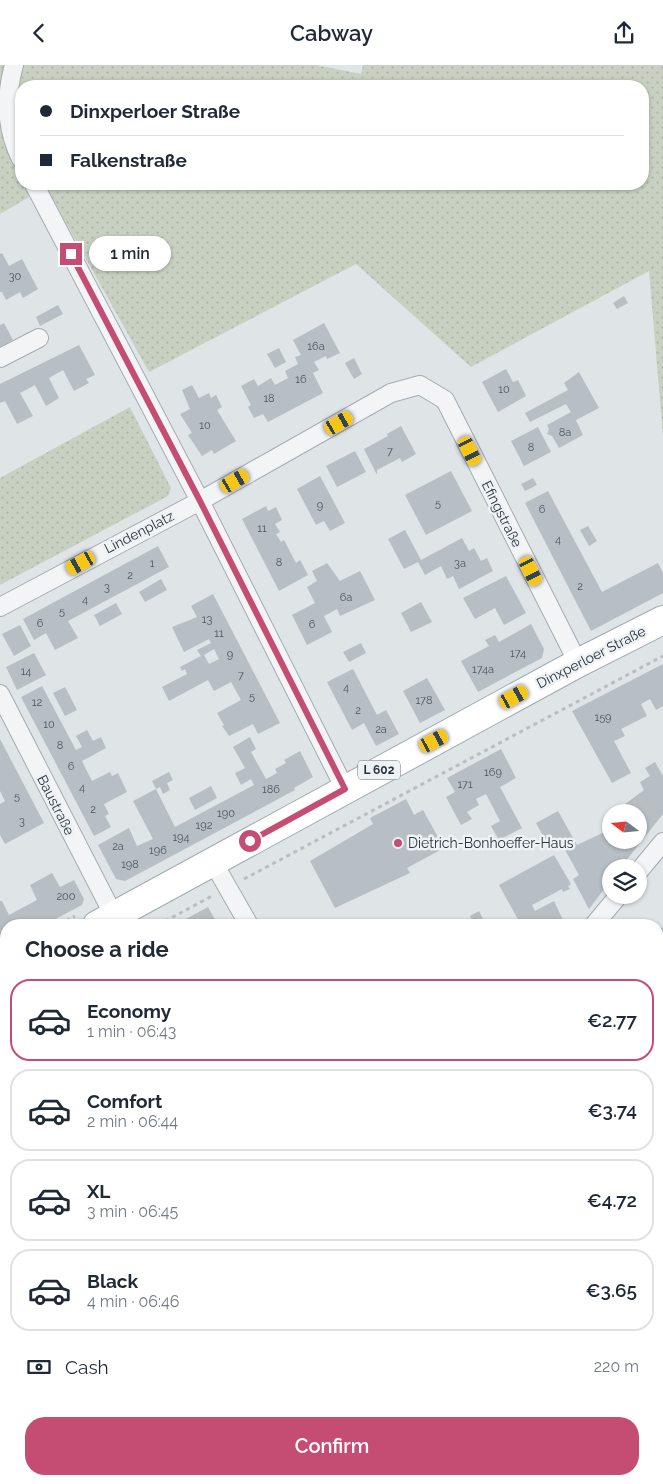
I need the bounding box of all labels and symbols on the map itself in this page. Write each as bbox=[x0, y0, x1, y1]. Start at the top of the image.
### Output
callout: 1 min bbox=[88, 237, 171, 271]
route end bbox=[60, 243, 82, 265]
house number: 30 bbox=[9, 270, 22, 283]
house number: 16a bbox=[307, 340, 325, 353]
house number: 16 bbox=[295, 373, 307, 386]
house number: 10 bbox=[498, 383, 510, 396]
house number: 18 bbox=[263, 392, 275, 405]
car bbox=[322, 409, 355, 437]
house number: 10 bbox=[199, 419, 211, 432]
house number: 8a bbox=[559, 426, 571, 439]
car bbox=[456, 434, 483, 468]
house number: 8 bbox=[528, 441, 534, 454]
house number: 7 bbox=[387, 445, 393, 458]
car bbox=[218, 467, 251, 495]
street label: Efingstraße bbox=[478, 478, 526, 550]
house number: 5 bbox=[435, 497, 441, 510]
house number: 9 bbox=[317, 499, 323, 512]
house number: 6 bbox=[539, 503, 546, 516]
street label: Lindenplatz bbox=[101, 508, 177, 556]
house number: 11 bbox=[257, 522, 267, 535]
house number: 4 bbox=[555, 533, 561, 546]
car bbox=[64, 549, 97, 577]
car bbox=[517, 554, 544, 588]
house number: 8 bbox=[276, 556, 282, 569]
house number: 1 bbox=[150, 557, 155, 570]
house number: 3a bbox=[454, 557, 466, 570]
house number: 2 bbox=[127, 569, 133, 582]
house number: 2 bbox=[577, 580, 583, 593]
house number: 3 bbox=[104, 581, 110, 594]
house number: 6a bbox=[340, 591, 352, 604]
house number: 4 bbox=[82, 593, 88, 606]
house number: 5 bbox=[59, 605, 65, 618]
house number: 13 bbox=[202, 613, 212, 626]
house number: 6 bbox=[37, 617, 44, 630]
house number: 6 bbox=[309, 618, 316, 631]
street label: Dinxperloer Straße bbox=[534, 623, 648, 691]
house number: 11 bbox=[214, 627, 224, 640]
house number: 174 bbox=[510, 647, 526, 660]
house number: 9 bbox=[227, 648, 233, 661]
house number: 174a bbox=[472, 663, 494, 676]
house number: 14 bbox=[21, 665, 31, 678]
house number: 7 bbox=[238, 669, 244, 682]
house number: 4 bbox=[343, 681, 349, 694]
car bbox=[497, 683, 530, 711]
house number: 5 bbox=[249, 690, 255, 703]
house number: 178 bbox=[415, 694, 433, 707]
house number: 12 bbox=[32, 696, 42, 709]
house number: 2 bbox=[355, 704, 361, 717]
house number: 159 bbox=[594, 711, 612, 724]
house number: 10 bbox=[43, 718, 55, 731]
house number: 2a bbox=[375, 723, 387, 736]
car bbox=[417, 727, 450, 755]
house number: 8 bbox=[57, 739, 63, 752]
house number: 6 bbox=[68, 760, 75, 773]
road number: L 602 bbox=[358, 761, 400, 779]
house number: 169 bbox=[484, 766, 502, 779]
street label: Baustraße bbox=[34, 772, 78, 838]
house number: 171 bbox=[457, 778, 473, 791]
house number: 4 bbox=[79, 781, 85, 794]
house number: 186 bbox=[262, 783, 280, 796]
house number: 5 bbox=[14, 790, 20, 803]
house number: 2 bbox=[90, 803, 96, 816]
north arrow bbox=[602, 804, 648, 849]
house number: 190 bbox=[217, 807, 235, 820]
house number: 3 bbox=[19, 815, 25, 828]
house number: 192 bbox=[196, 819, 213, 832]
route start bbox=[239, 830, 261, 852]
house number: 194 bbox=[172, 831, 190, 844]
place label: Dietrich-Bonhoeffer-Haus bbox=[408, 835, 574, 851]
marker: Dietrich-Bonhoeffer-Haus bbox=[392, 837, 404, 849]
house number: 2a bbox=[112, 840, 124, 853]
house number: 196 bbox=[149, 844, 167, 857]
house number: 198 bbox=[121, 858, 139, 871]
house number: 200 bbox=[56, 890, 76, 903]

